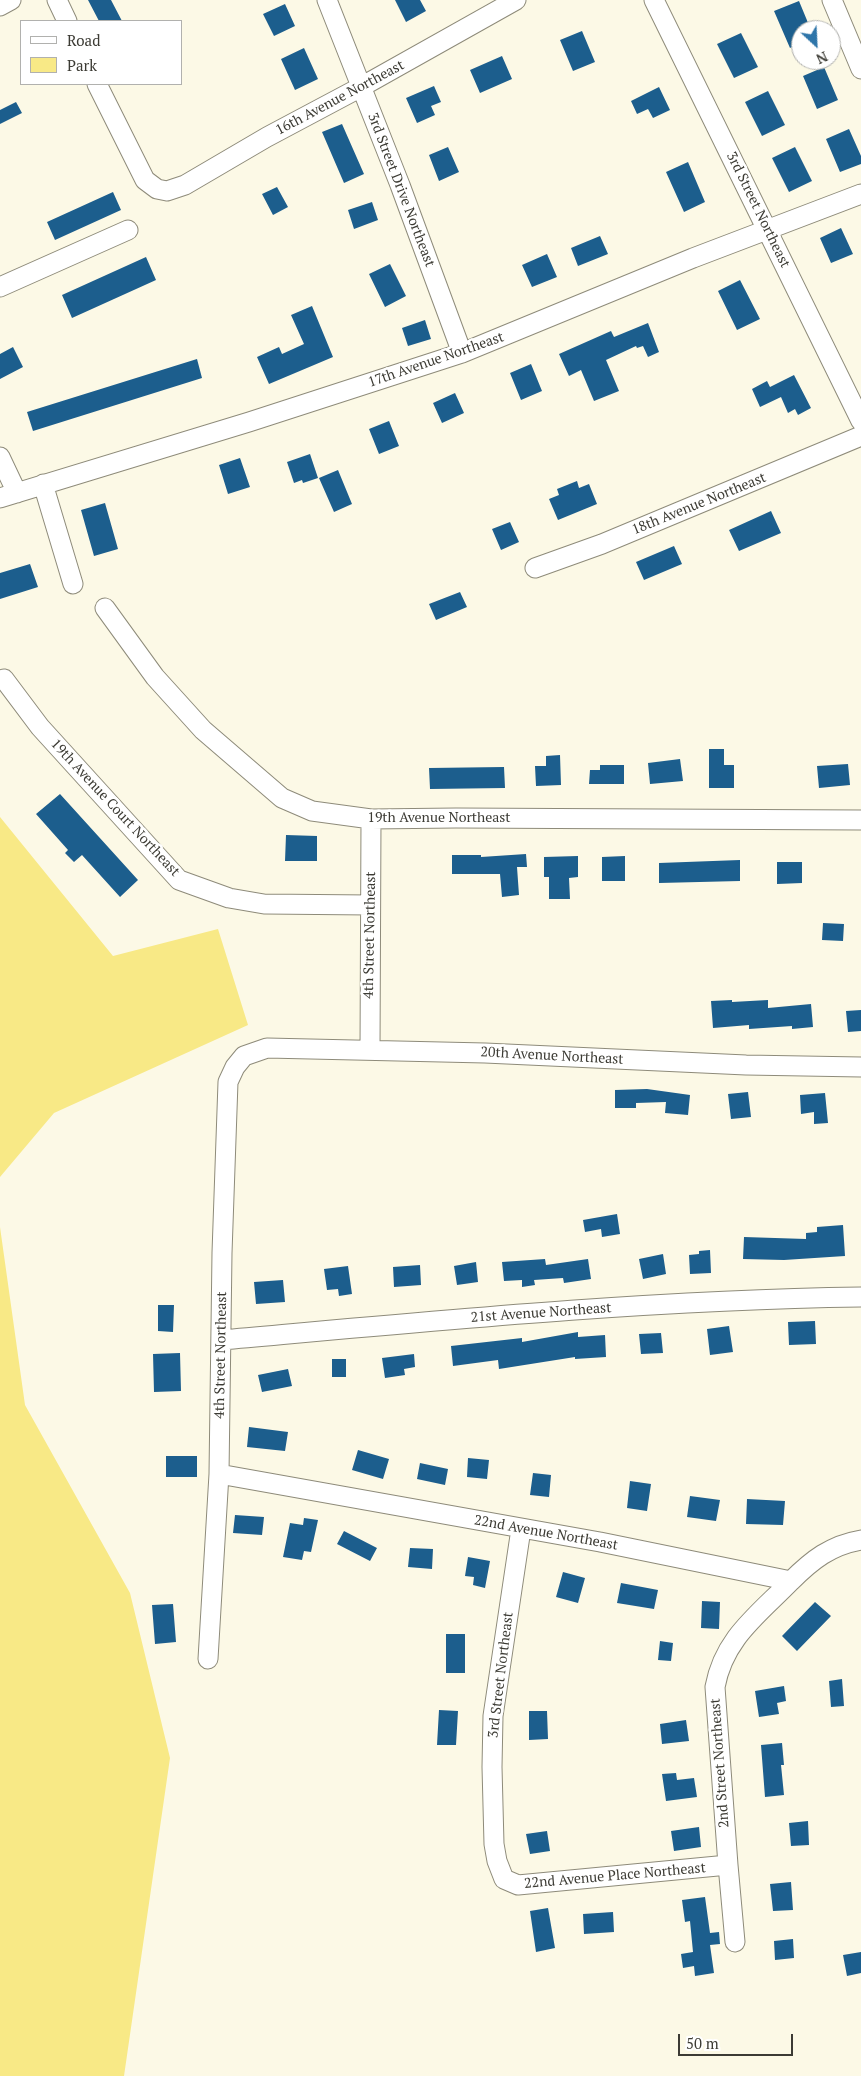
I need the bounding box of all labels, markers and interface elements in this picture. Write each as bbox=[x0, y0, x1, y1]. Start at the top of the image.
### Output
legend bbox=[20, 20, 182, 85]
north arrow bbox=[791, 20, 841, 70]
text: Road bbox=[67, 30, 100, 50]
text: N bbox=[813, 47, 831, 69]
text: Park bbox=[67, 55, 97, 75]
street label: 16th Avenue Northeast bbox=[273, 57, 407, 139]
street label: 3rd Street Drive Northeast bbox=[364, 111, 438, 269]
street label: 3rd Street Northeast bbox=[723, 149, 793, 271]
street label: 17th Avenue Northeast bbox=[366, 329, 506, 391]
street label: 18th Avenue Northeast bbox=[630, 469, 768, 539]
street label: 19th Avenue Court Northeast bbox=[47, 736, 183, 880]
street label: 19th Avenue Northeast bbox=[367, 810, 511, 826]
street label: 4th Street Northeast bbox=[360, 871, 380, 999]
street label: 20th Avenue Northeast bbox=[480, 1044, 624, 1068]
street label: 4th Street Northeast bbox=[211, 1291, 231, 1419]
street label: 21st Avenue Northeast bbox=[470, 1300, 612, 1326]
street label: 22nd Avenue Northeast bbox=[473, 1512, 619, 1554]
street label: 3rd Street Northeast bbox=[485, 1611, 517, 1739]
street label: 2nd Street Northeast bbox=[707, 1698, 733, 1828]
street label: 22nd Avenue Place Northeast bbox=[524, 1860, 706, 1892]
scale bar bbox=[681, 2024, 796, 2056]
text: 50 m bbox=[686, 2033, 719, 2053]

